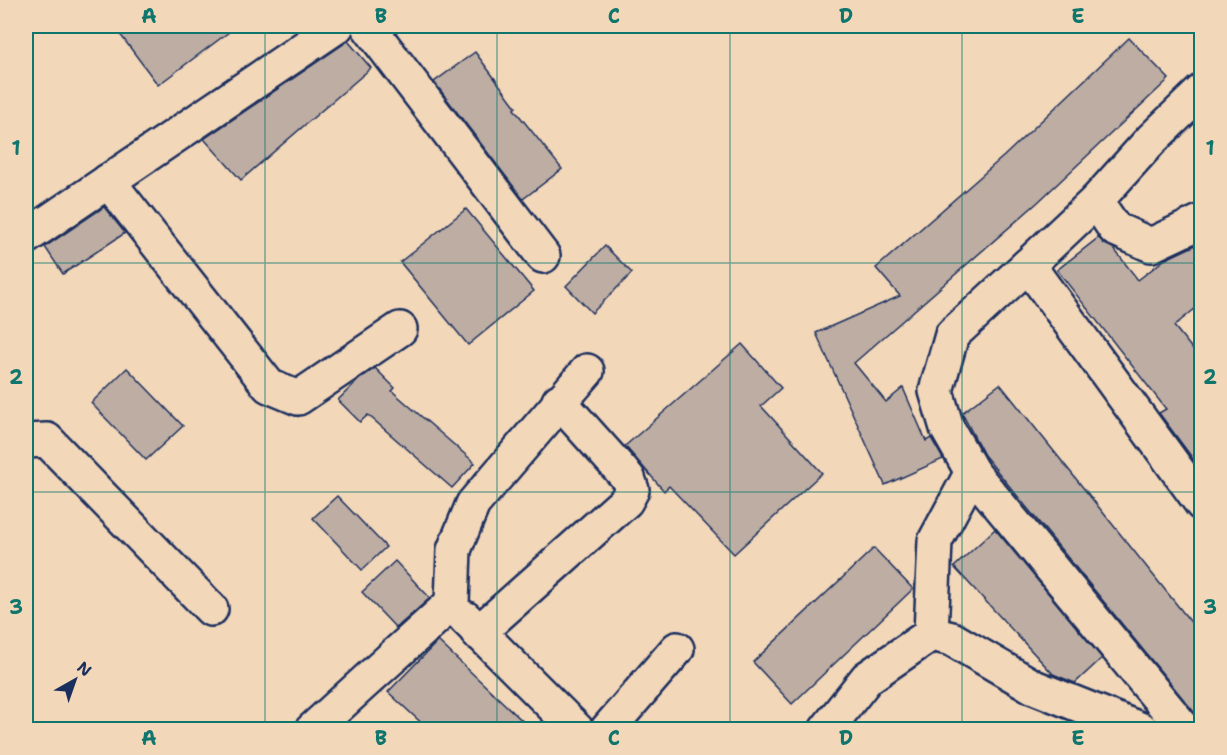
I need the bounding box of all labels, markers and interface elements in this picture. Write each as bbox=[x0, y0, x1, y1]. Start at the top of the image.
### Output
text: A bbox=[141, 3, 157, 29]
text: B bbox=[375, 3, 387, 29]
text: C bbox=[608, 3, 620, 29]
text: D bbox=[839, 3, 853, 29]
text: E bbox=[1071, 3, 1085, 29]
text: 1 bbox=[11, 135, 21, 161]
text: 1 bbox=[1205, 135, 1215, 161]
text: 2 bbox=[9, 364, 23, 390]
text: 2 bbox=[1203, 364, 1217, 390]
text: 3 bbox=[9, 594, 23, 620]
text: 3 bbox=[1203, 594, 1217, 620]
north arrow bbox=[45, 650, 105, 710]
text: N bbox=[73, 657, 96, 681]
text: A bbox=[141, 725, 157, 751]
text: B bbox=[375, 725, 387, 751]
text: C bbox=[608, 725, 620, 751]
text: D bbox=[839, 725, 853, 751]
text: E bbox=[1071, 725, 1085, 751]

